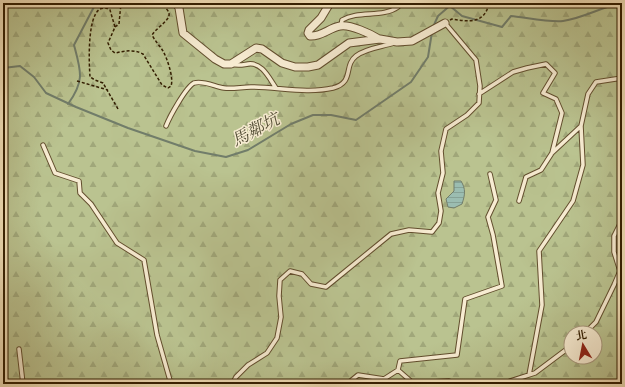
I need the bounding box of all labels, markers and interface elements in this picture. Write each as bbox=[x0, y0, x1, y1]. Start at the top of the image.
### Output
water label: 馬鄰坑 bbox=[227, 105, 286, 152]
north arrow bbox=[563, 325, 603, 365]
text: 北 bbox=[574, 326, 588, 344]

